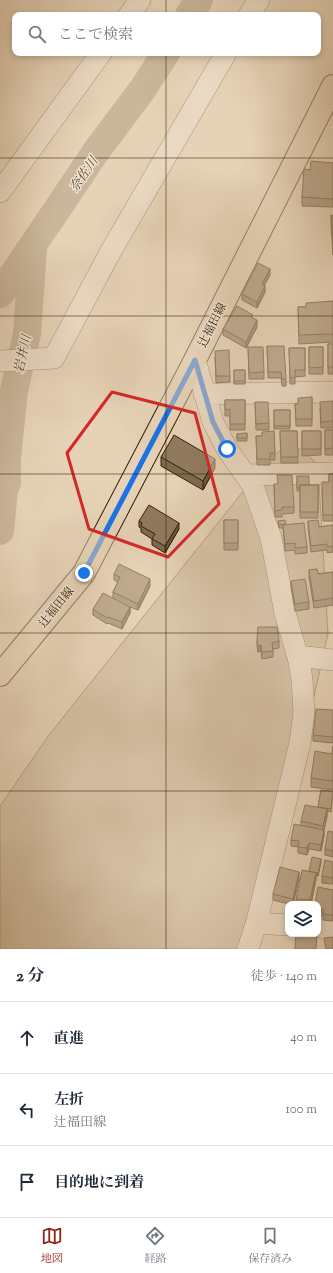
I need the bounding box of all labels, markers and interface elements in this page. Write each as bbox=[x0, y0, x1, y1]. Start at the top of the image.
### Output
search box bbox=[12, 12, 321, 56]
icon: search bbox=[26, 23, 48, 45]
text: ここで検索 bbox=[58, 25, 133, 46]
water label: 奈佐川 bbox=[66, 152, 104, 196]
street label: 辻福田線 bbox=[194, 300, 232, 351]
water label: 岩井川 bbox=[11, 332, 37, 375]
route start bbox=[218, 440, 236, 458]
route end bbox=[75, 564, 93, 582]
street label: 辻福田線 bbox=[35, 583, 79, 632]
map controls bbox=[285, 901, 321, 937]
button: layers bbox=[285, 901, 321, 937]
text: 2 分 bbox=[16, 965, 45, 989]
text: 徒歩 · 140 m bbox=[251, 968, 317, 986]
icon: ahead bbox=[16, 1027, 38, 1049]
text: 直進 bbox=[54, 1029, 84, 1050]
text: 40 m bbox=[290, 1029, 317, 1047]
text: 左折 bbox=[54, 1090, 84, 1111]
icon: left bbox=[16, 1099, 38, 1121]
text: 100 m bbox=[285, 1101, 317, 1119]
text: 辻福田線 bbox=[54, 1114, 106, 1132]
icon: arrive bbox=[16, 1171, 38, 1193]
text: 目的地に到着 bbox=[54, 1173, 144, 1194]
tab: 地図 bbox=[41, 1225, 63, 1267]
tab: 経路 bbox=[144, 1225, 166, 1267]
tab: 保存済み bbox=[248, 1225, 292, 1267]

